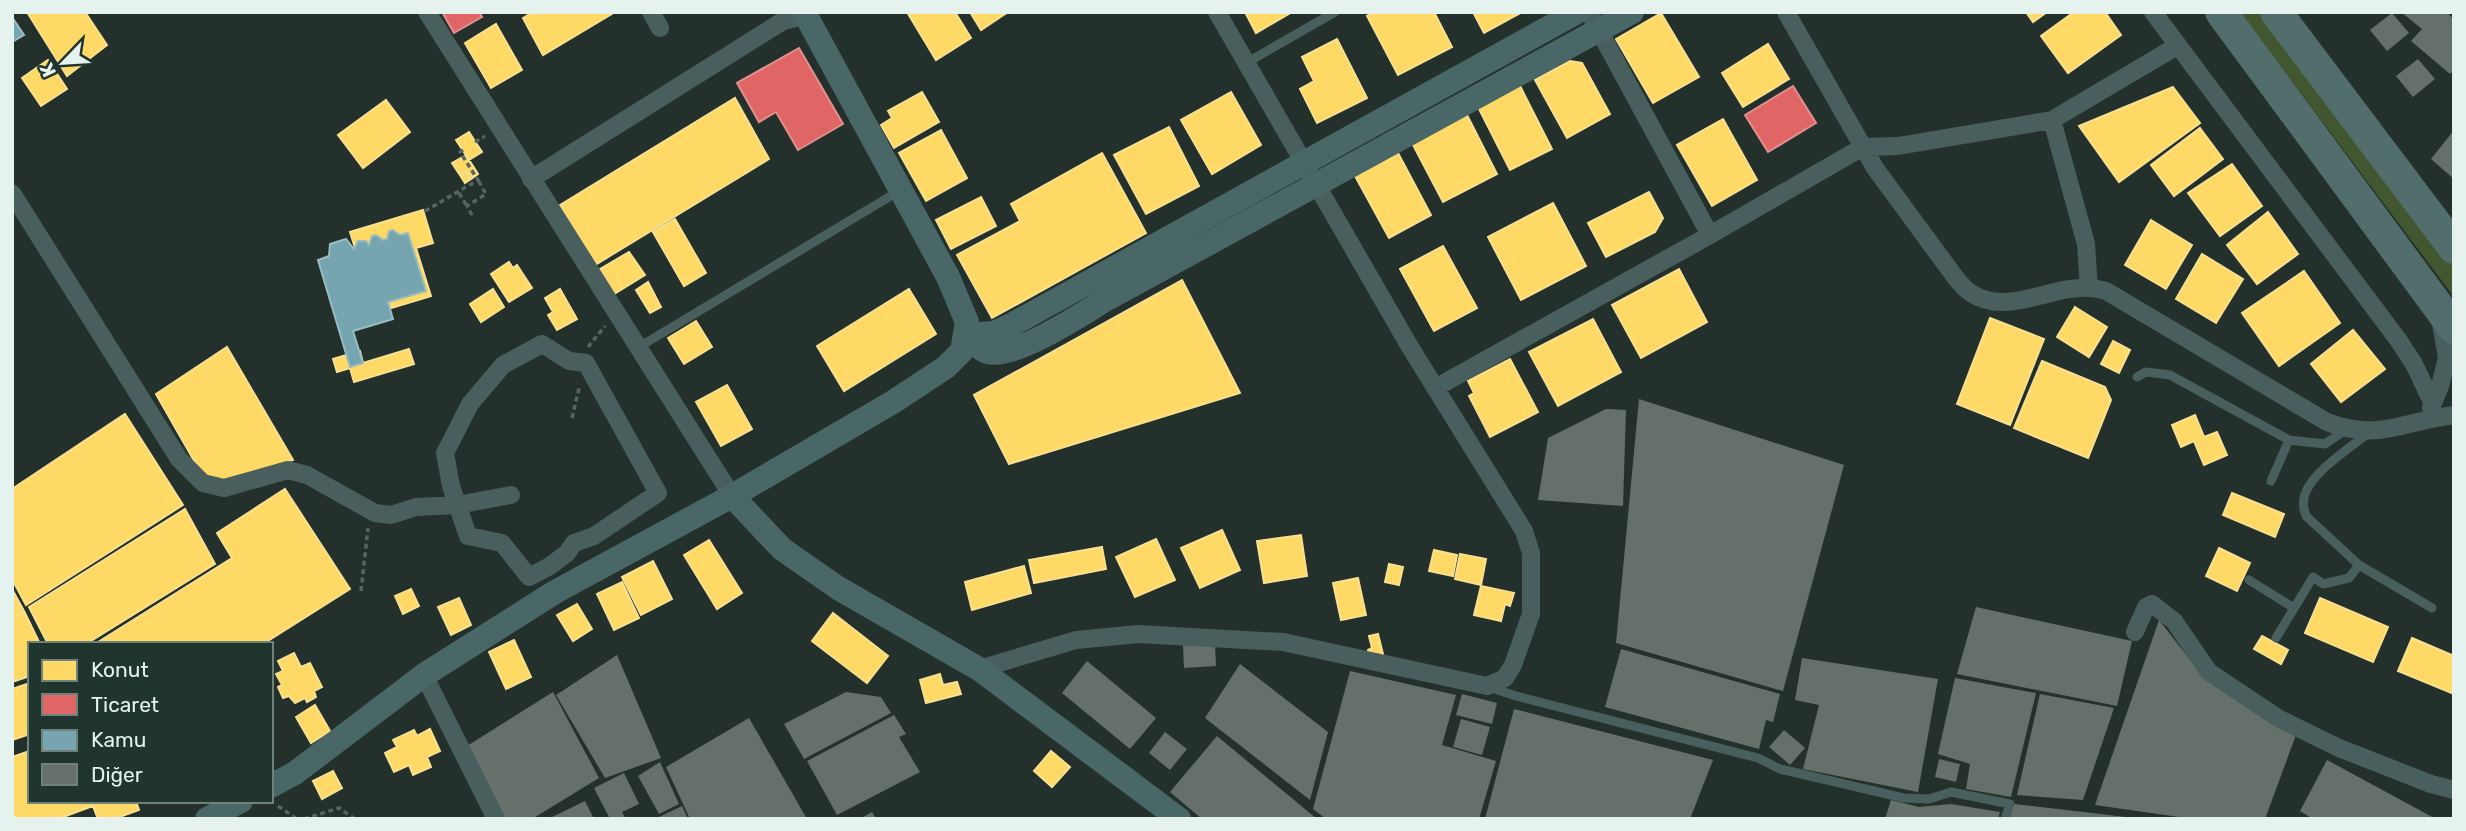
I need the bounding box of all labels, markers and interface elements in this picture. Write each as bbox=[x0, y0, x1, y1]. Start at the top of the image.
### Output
north arrow bbox=[28, 28, 98, 98]
text: K bbox=[35, 59, 61, 81]
legend bbox=[28, 642, 273, 803]
text: Konut bbox=[91, 657, 149, 682]
text: Ticaret bbox=[91, 692, 159, 717]
text: Kamu bbox=[91, 727, 146, 752]
text: Diğer bbox=[91, 762, 143, 787]

